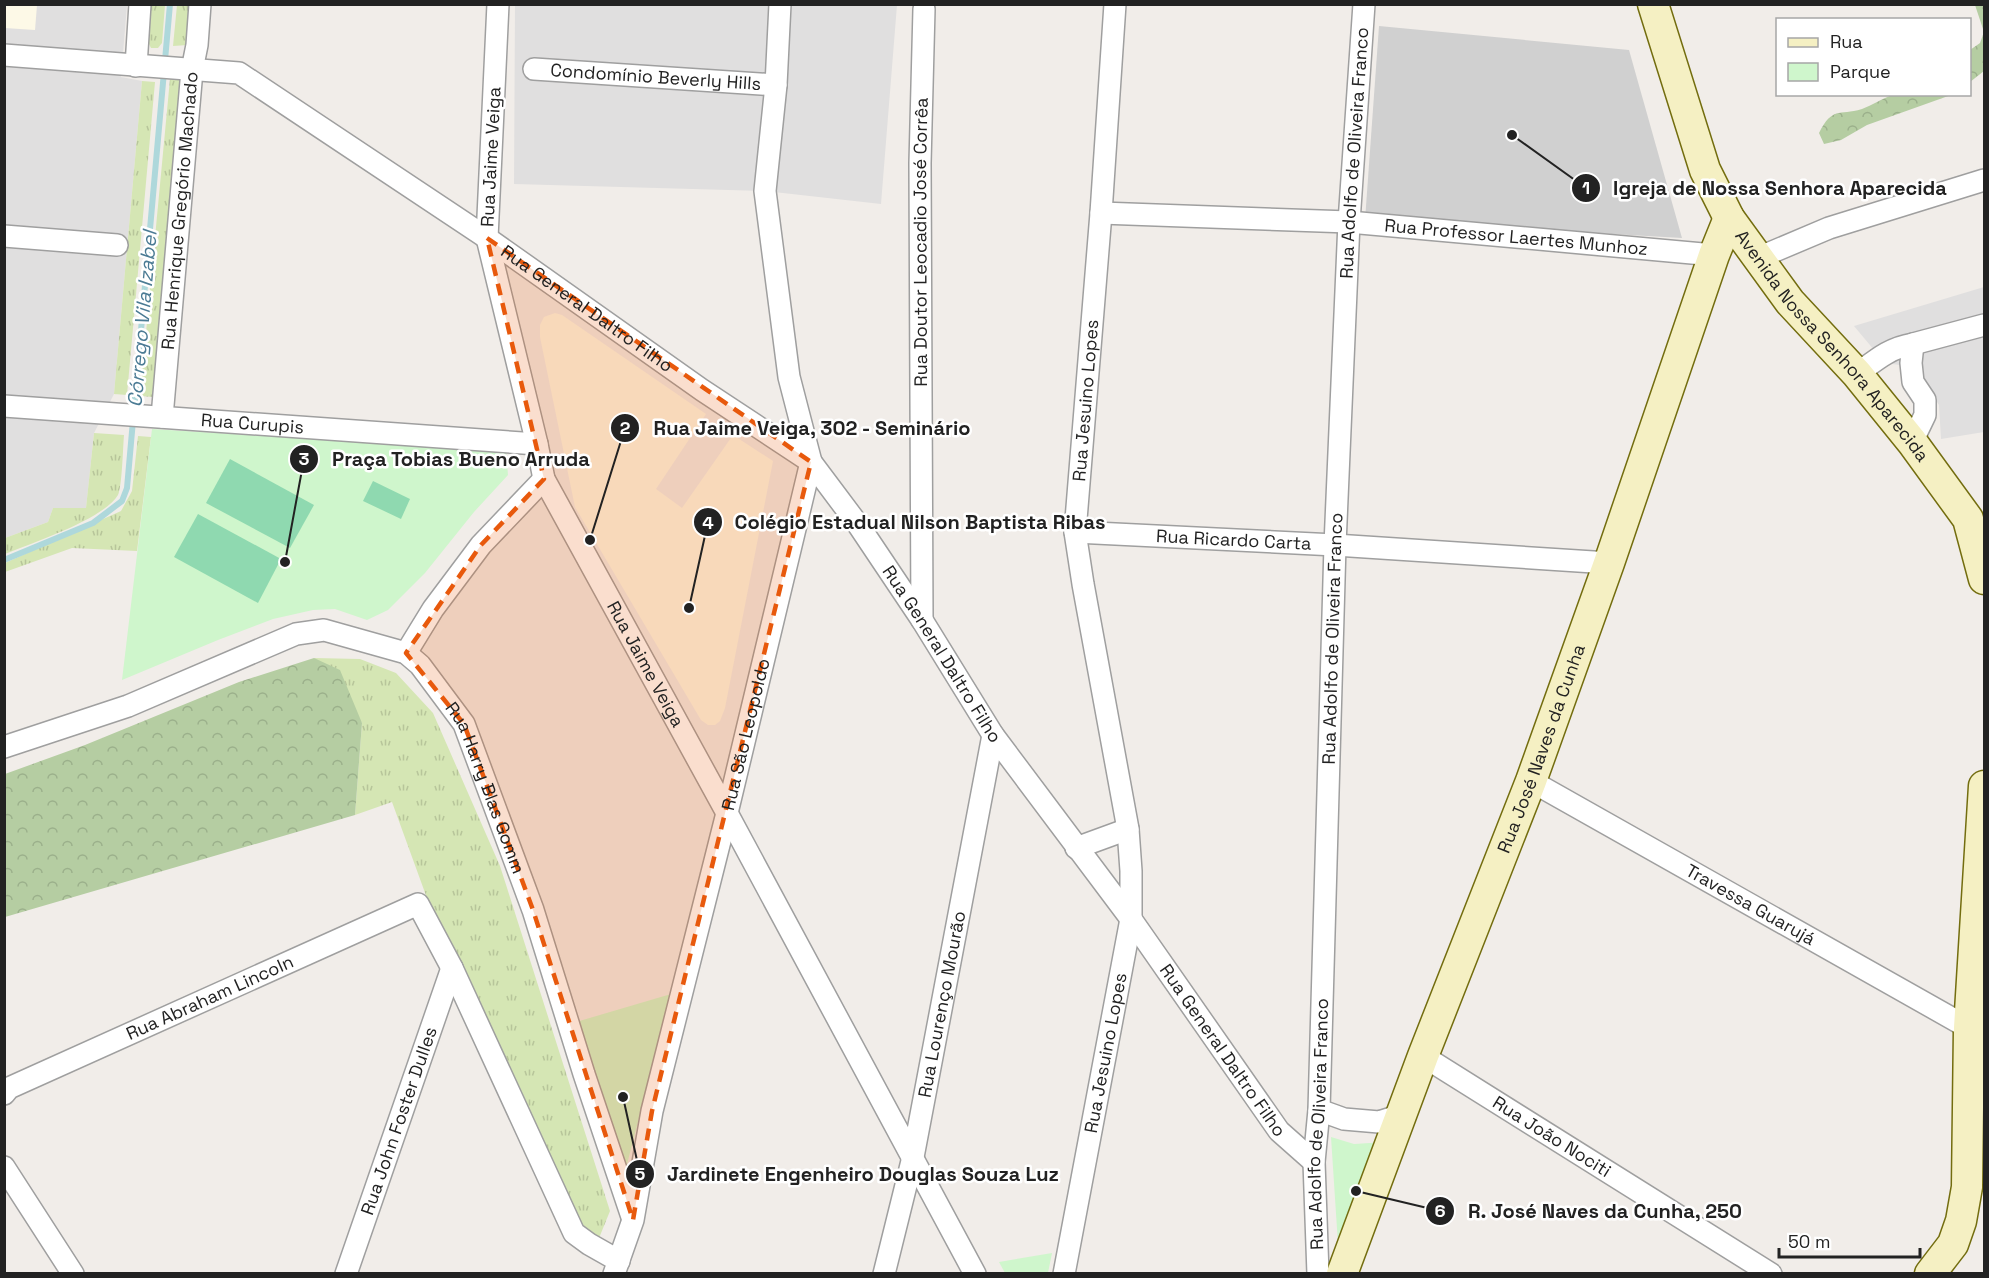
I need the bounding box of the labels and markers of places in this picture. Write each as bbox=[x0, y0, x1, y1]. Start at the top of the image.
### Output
callout: Igreja de Nossa Senhora Aparecida bbox=[1571, 169, 1959, 207]
callout: Rua Jaime Veiga, 302 - Seminário bbox=[610, 409, 983, 447]
callout: Praça Tobias Bueno Arruda bbox=[289, 440, 602, 478]
callout: Colégio Estadual Nilson Baptista Ribas bbox=[693, 503, 1118, 541]
callout: Jardinete Engenheiro Douglas Souza Luz bbox=[625, 1155, 1071, 1193]
callout: R. José Naves da Cunha, 250 bbox=[1425, 1192, 1754, 1230]

